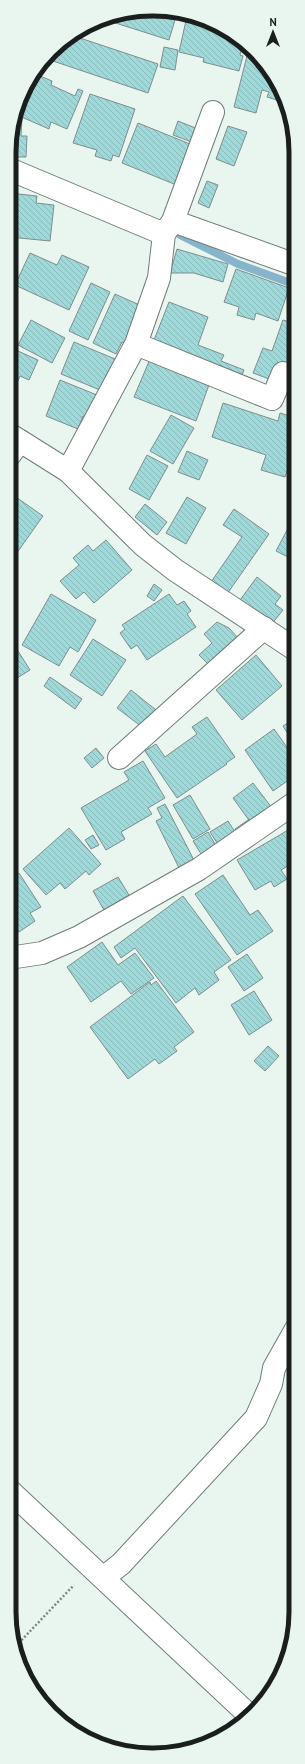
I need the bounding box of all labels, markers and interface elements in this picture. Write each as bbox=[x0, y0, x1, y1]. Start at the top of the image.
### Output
north arrow bbox=[253, 12, 293, 52]
text: N bbox=[269, 15, 277, 29]

